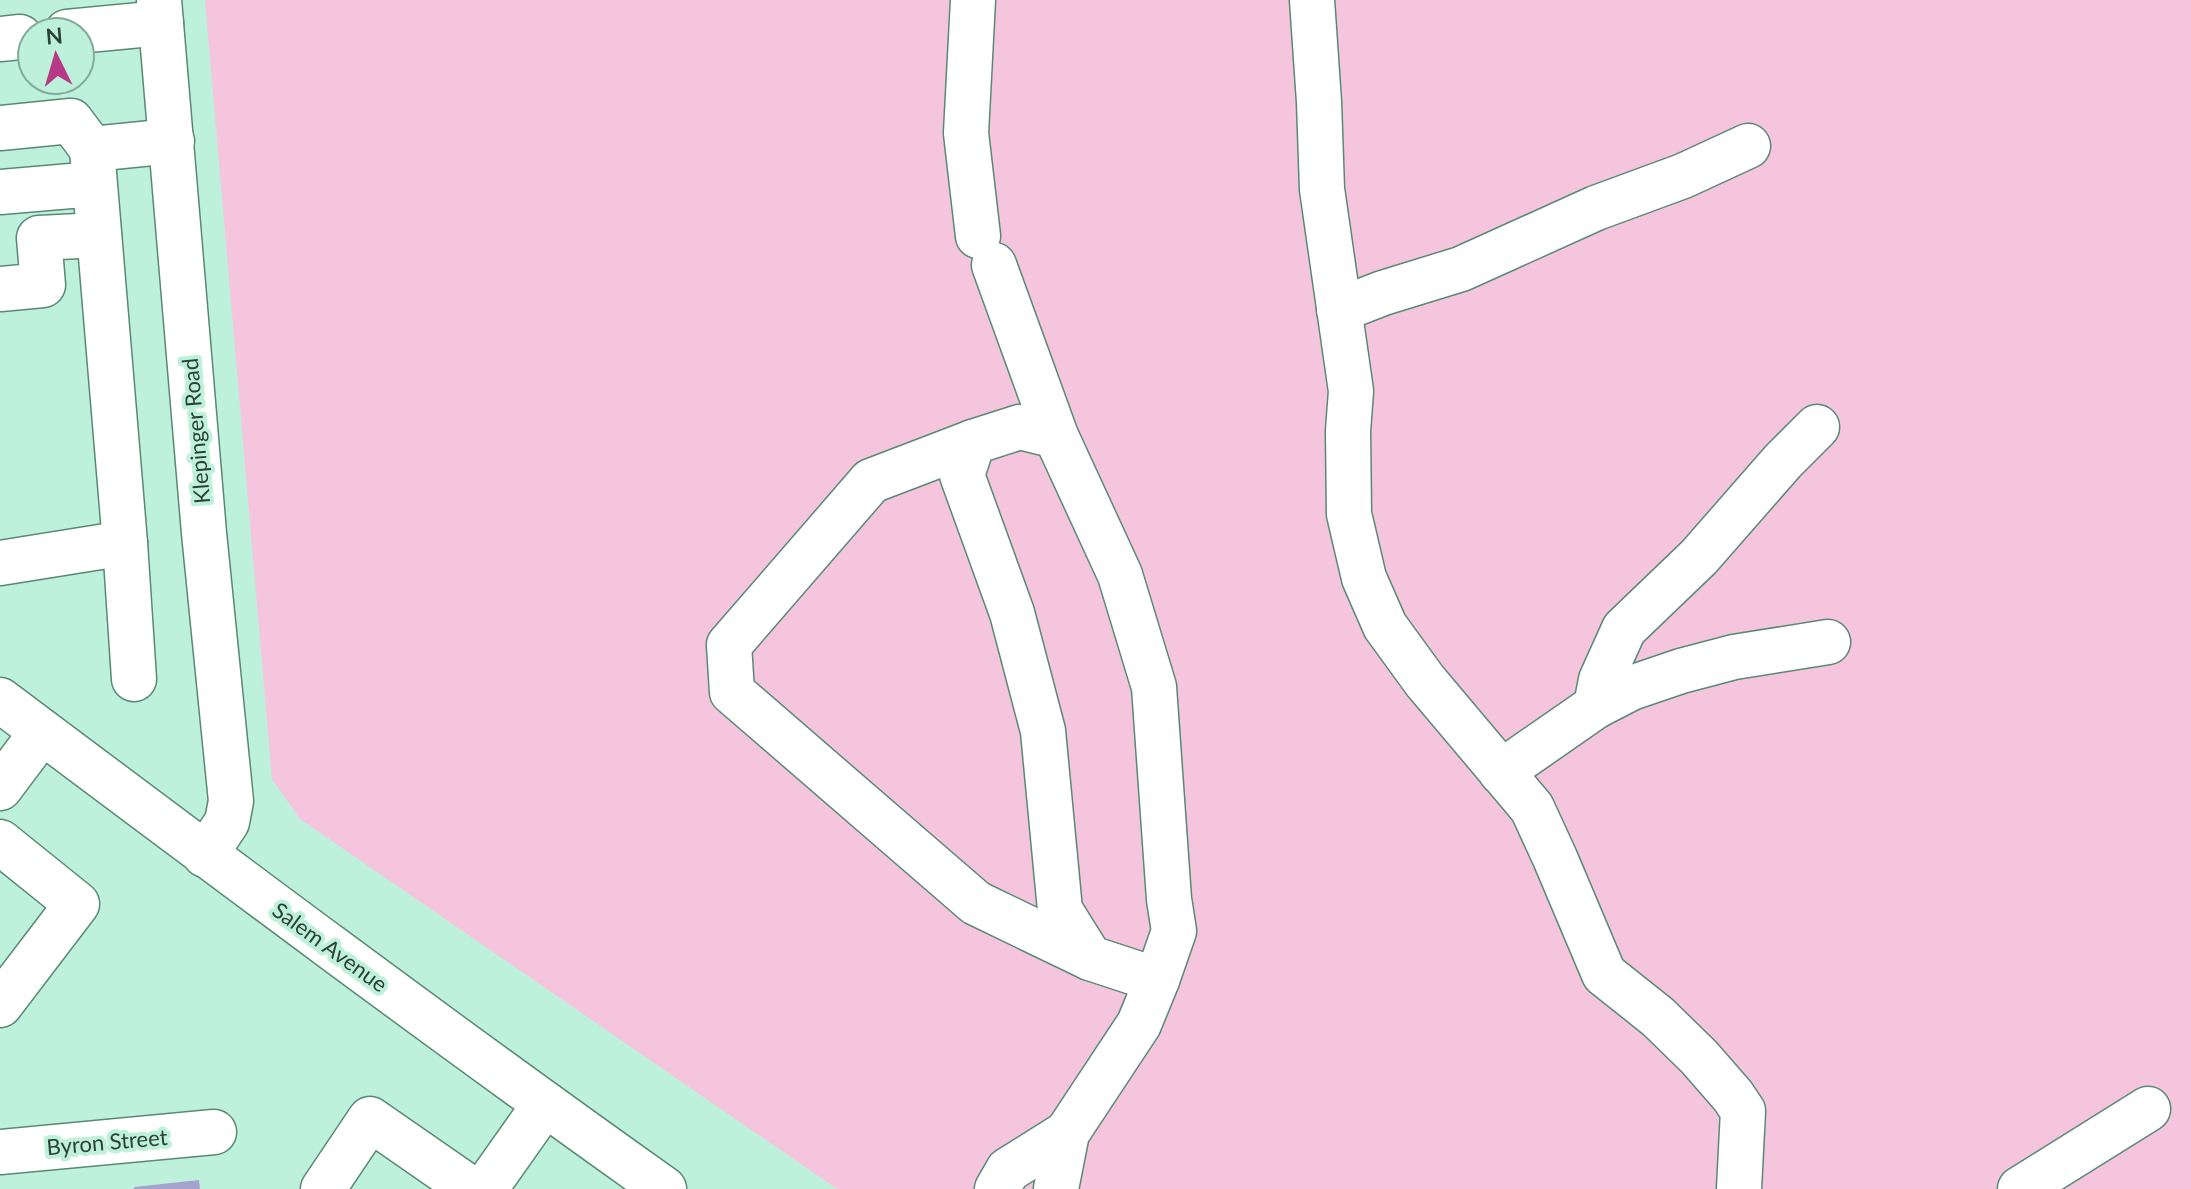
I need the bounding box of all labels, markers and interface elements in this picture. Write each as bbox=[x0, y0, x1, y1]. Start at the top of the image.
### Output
north arrow bbox=[16, 16, 96, 96]
text: N bbox=[45, 21, 64, 50]
street label: Klepinger Road bbox=[176, 357, 215, 505]
street label: Salem Avenue bbox=[268, 896, 393, 997]
street label: Byron Street bbox=[45, 1123, 169, 1160]

